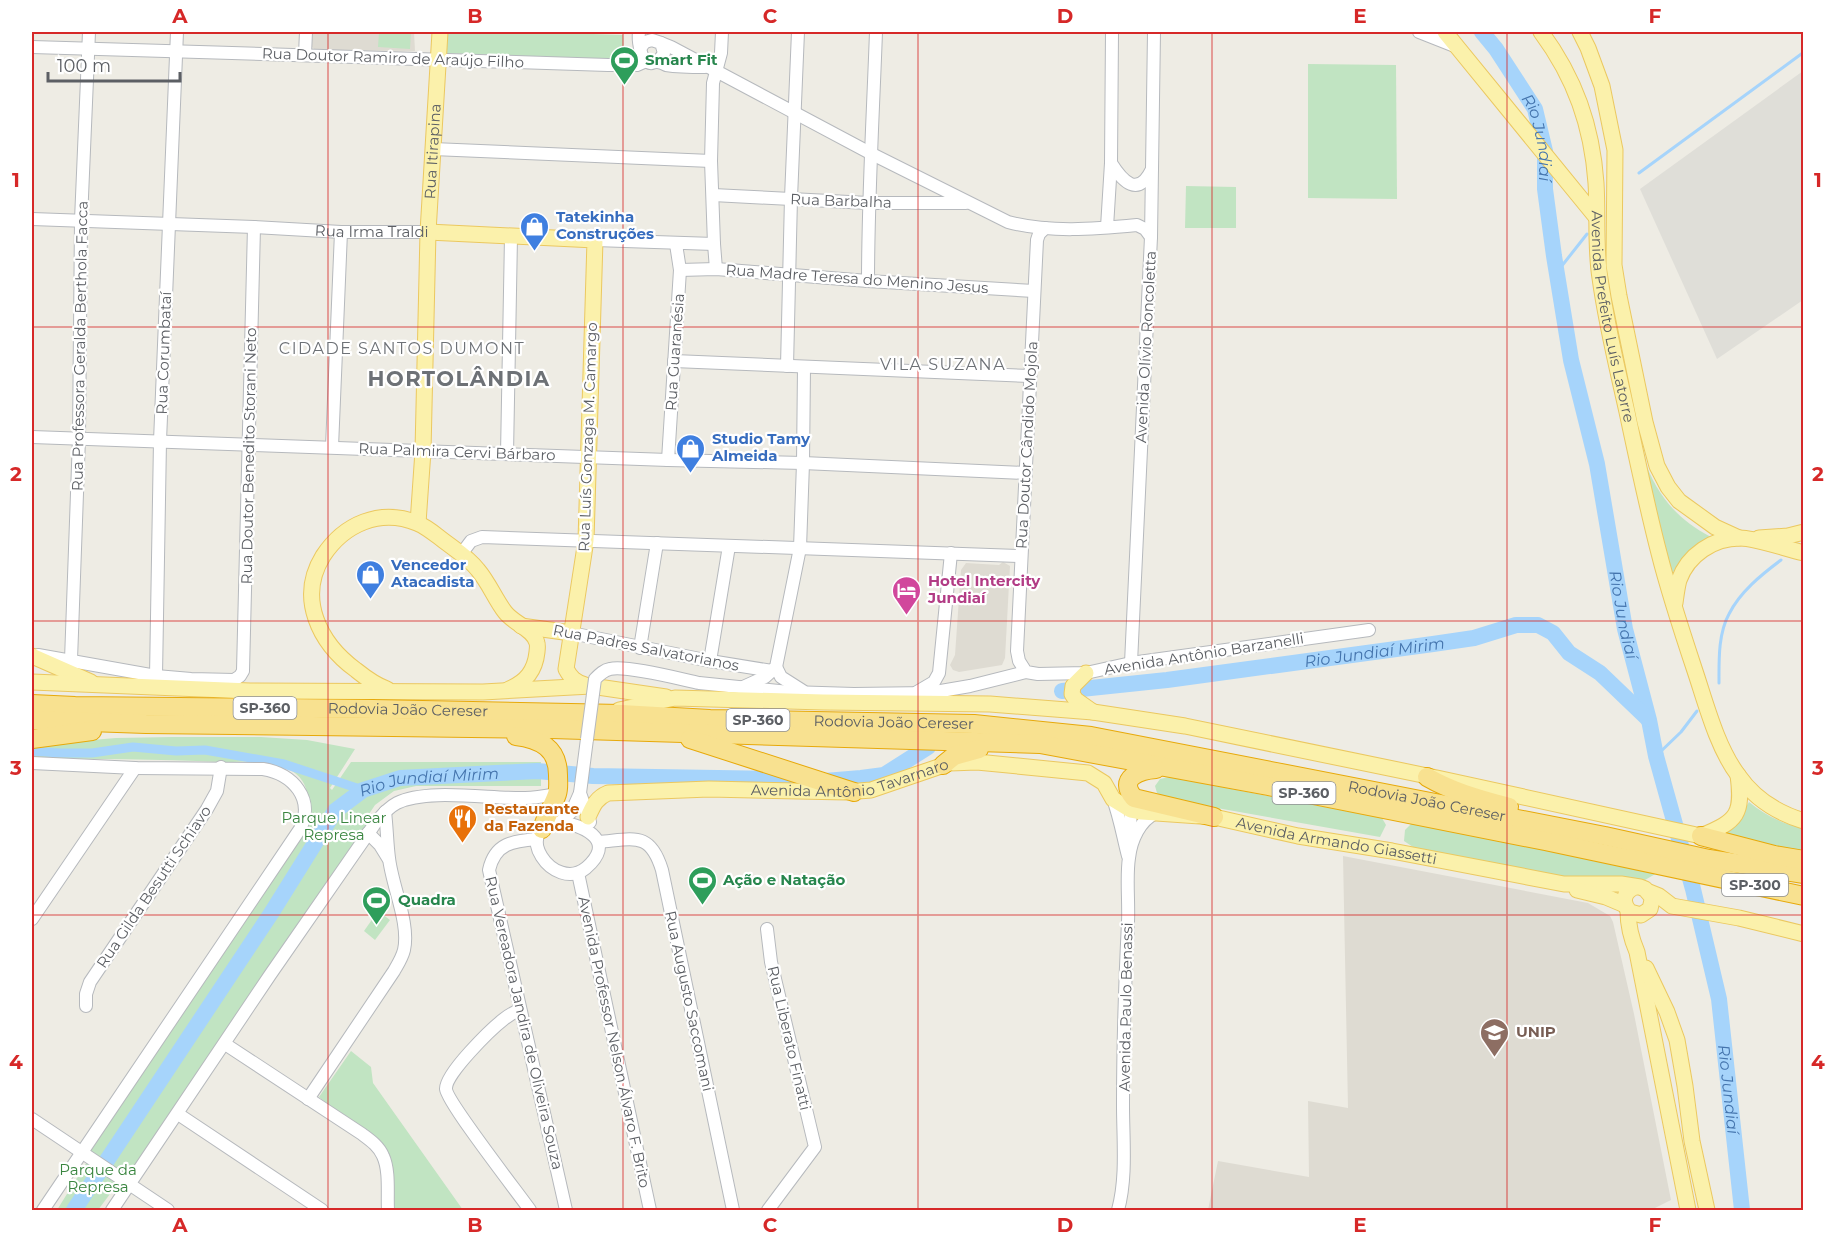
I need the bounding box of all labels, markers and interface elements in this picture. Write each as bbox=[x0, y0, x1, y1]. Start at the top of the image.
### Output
text: A bbox=[171, 4, 188, 28]
text: B bbox=[467, 4, 483, 28]
text: C bbox=[763, 4, 778, 28]
text: D bbox=[1057, 4, 1073, 28]
text: E bbox=[1353, 4, 1367, 28]
text: F bbox=[1649, 4, 1662, 28]
street label: Rua Doutor Ramiro de Araújo Filho bbox=[262, 43, 524, 72]
sports icon: Smart Fit bbox=[608, 44, 640, 86]
scale bar bbox=[48, 45, 180, 83]
place label: Smart Fit bbox=[645, 50, 718, 69]
text: 100 m bbox=[57, 55, 111, 77]
water label: Rio Jundiaí bbox=[1518, 90, 1554, 184]
street label: Rua Itirapina bbox=[420, 103, 445, 200]
text: 1 bbox=[12, 168, 20, 192]
text: 1 bbox=[1814, 168, 1822, 192]
street label: Rua Barbalha bbox=[790, 189, 892, 212]
street label: Rua Professora Geralda Berthola Facca bbox=[67, 201, 92, 491]
place label: Tatekinha Construções bbox=[556, 207, 654, 243]
shop icon: Tatekinha Construções bbox=[519, 210, 551, 252]
street label: Avenida Prefeito Luís Latorre bbox=[1588, 211, 1639, 424]
street label: Rua Irma Traldi bbox=[314, 221, 429, 241]
street label: Avenida Olívio Roncoletta bbox=[1131, 250, 1160, 444]
street label: Rua Madre Teresa do Menino Jesus bbox=[725, 260, 989, 297]
street label: Rua Corumbataí bbox=[152, 290, 175, 415]
street label: Rua Guaranésia bbox=[661, 292, 688, 411]
street label: Rua Luís Gonzaga M. Camargo bbox=[574, 322, 601, 552]
street label: Rua Doutor Benedito Storani Neto bbox=[237, 327, 260, 585]
district label: CIDADE SANTOS DUMONT bbox=[279, 339, 525, 358]
street label: Rua Doutor Cândido Mojola bbox=[1012, 341, 1041, 549]
district label: VILA SUZANA bbox=[880, 355, 1006, 374]
district label: HORTOLÂNDIA bbox=[367, 366, 551, 391]
place label: Studio Tamy Almeida bbox=[711, 429, 811, 465]
shop icon: Studio Tamy Almeida bbox=[675, 432, 707, 474]
street label: Rua Palmira Cervi Bárbaro bbox=[358, 439, 556, 464]
text: 2 bbox=[10, 462, 22, 486]
text: 2 bbox=[1812, 462, 1824, 486]
place label: Vencedor Atacadista bbox=[390, 555, 475, 591]
shop icon: Vencedor Atacadista bbox=[354, 558, 386, 600]
water label: Rio Jundiaí bbox=[1605, 569, 1642, 664]
place label: Hotel Intercity Jundiaí bbox=[927, 571, 1041, 607]
hotel icon: Hotel Intercity Jundiaí bbox=[891, 574, 923, 616]
street label: Rua Padres Salvatorianos bbox=[551, 620, 741, 675]
street label: Avenida Antônio Barzanelli bbox=[1103, 628, 1305, 679]
water label: Rio Jundiaí Mirim bbox=[1303, 633, 1446, 671]
road number: SP-360 bbox=[234, 697, 296, 719]
street label: Rodovia João Cereser bbox=[328, 699, 488, 720]
road number: SP-360 bbox=[726, 709, 789, 731]
street label: Rodovia João Cereser bbox=[813, 711, 974, 733]
street label: Avenida Antônio Tavarnaro bbox=[751, 754, 951, 801]
text: 3 bbox=[9, 756, 22, 780]
text: 3 bbox=[1811, 756, 1824, 780]
water label: Rio Jundiaí Mirim bbox=[357, 764, 499, 801]
street label: Rodovia João Cereser bbox=[1346, 776, 1507, 825]
road number: SP-360 bbox=[1272, 782, 1336, 804]
place label: Restaurante da Fazenda bbox=[484, 799, 580, 835]
street label: Rua Gilda Besutti Schiavo bbox=[92, 802, 215, 972]
restaurant icon: Restaurante da Fazenda bbox=[447, 802, 479, 844]
park label: Parque Linear Represa bbox=[281, 808, 387, 844]
street label: Avenida Armando Giassetti bbox=[1234, 812, 1439, 868]
sports icon: Ação e Natação bbox=[686, 864, 718, 906]
place label: Ação e Natação bbox=[722, 870, 845, 889]
street label: Rua Vereadora Jandira de Oliveira Souza bbox=[481, 874, 568, 1172]
road number: SP-300 bbox=[1722, 874, 1788, 896]
sports icon: Quadra bbox=[361, 884, 393, 926]
place label: Quadra bbox=[398, 890, 456, 909]
street label: Avenida Professor Nelson Álvaro F. Brito bbox=[574, 894, 655, 1189]
street label: Rua Augusto Saccomani bbox=[661, 909, 718, 1093]
street label: Avenida Paulo Benassi bbox=[1115, 922, 1136, 1092]
street label: Rua Liberato Finatti bbox=[764, 964, 815, 1112]
school or university icon: UNIP bbox=[1479, 1016, 1511, 1058]
place label: UNIP bbox=[1516, 1022, 1556, 1041]
water label: Rio Jundiaí bbox=[1714, 1044, 1743, 1138]
text: 4 bbox=[9, 1050, 23, 1074]
text: 4 bbox=[1811, 1050, 1825, 1074]
park label: Parque da Represa bbox=[59, 1160, 137, 1196]
text: A bbox=[171, 1213, 188, 1237]
text: B bbox=[467, 1213, 483, 1237]
text: C bbox=[763, 1213, 778, 1237]
text: D bbox=[1057, 1213, 1073, 1237]
text: E bbox=[1353, 1213, 1367, 1237]
text: F bbox=[1649, 1213, 1662, 1237]

